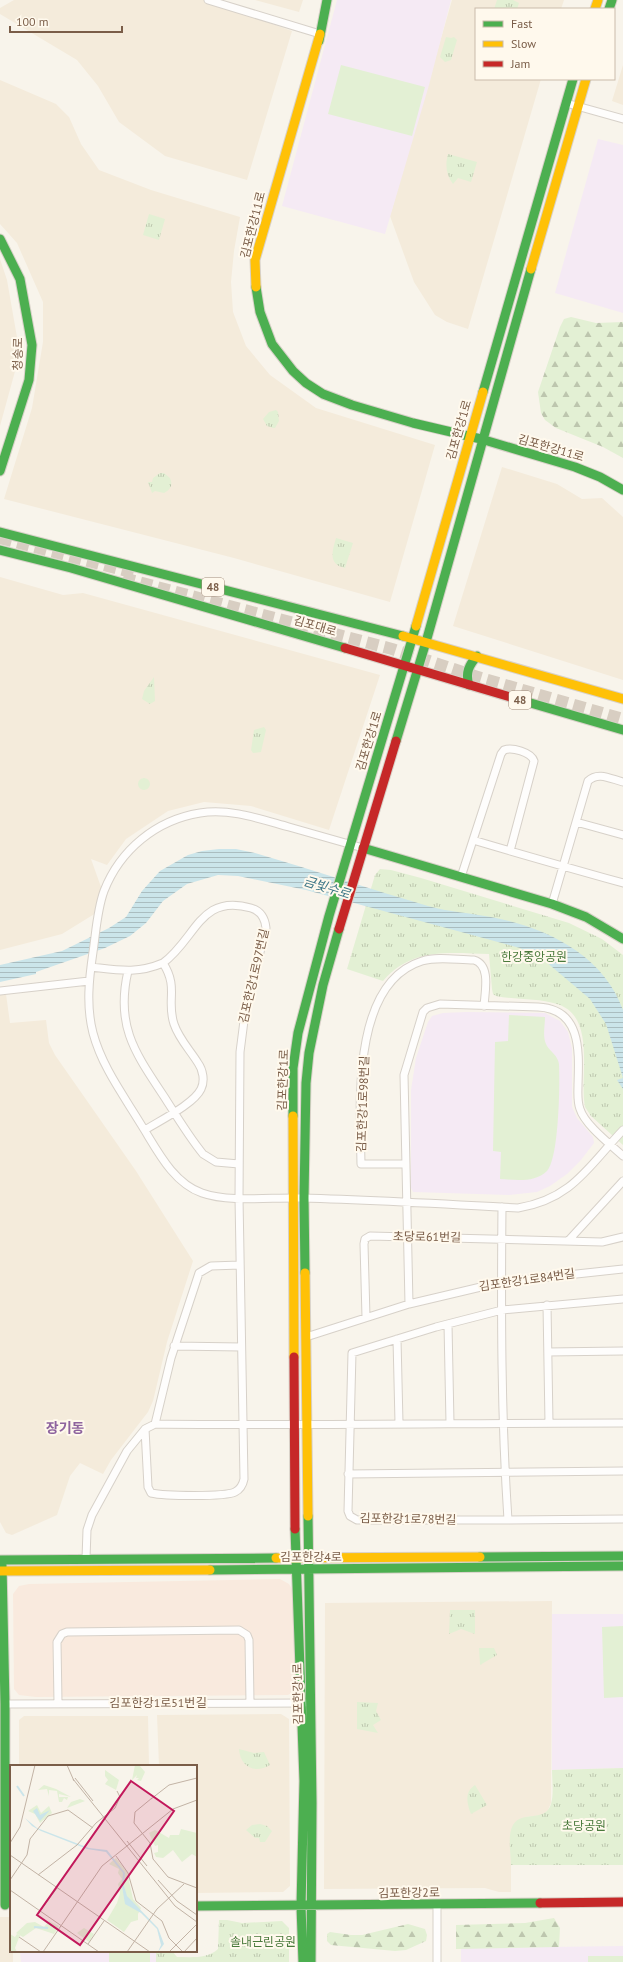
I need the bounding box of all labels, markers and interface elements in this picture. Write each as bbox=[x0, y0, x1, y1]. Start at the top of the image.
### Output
scale bar bbox=[10, 8, 122, 34]
legend bbox=[475, 8, 615, 80]
text: 100 m bbox=[16, 14, 49, 29]
text: Fast bbox=[511, 16, 532, 31]
text: Slow bbox=[511, 36, 536, 51]
text: Jam bbox=[510, 56, 530, 71]
street label: 김포한강11로 bbox=[237, 190, 268, 260]
street label: 청송로 bbox=[10, 337, 25, 371]
street label: 김포한강1로 bbox=[443, 398, 474, 462]
street label: 김포한강11로 bbox=[516, 431, 586, 464]
road number: 48 bbox=[202, 578, 224, 596]
street label: 김포대로 bbox=[292, 612, 338, 639]
road number: 48 bbox=[509, 691, 531, 709]
street label: 김포한강1로 bbox=[352, 709, 385, 773]
water label: 금빛수로 bbox=[301, 872, 353, 903]
street label: 김포한강1로97번길 bbox=[235, 927, 272, 1025]
park label: 한강중앙공원 bbox=[501, 949, 567, 964]
street label: 김포한강1로 bbox=[274, 1049, 291, 1111]
street label: 김포한강1로98번길 bbox=[353, 1055, 372, 1153]
street label: 초당로61번길 bbox=[393, 1228, 461, 1245]
street label: 김포한강1로84번길 bbox=[478, 1265, 576, 1294]
district label: 장기동 bbox=[46, 1419, 84, 1437]
street label: 김포한강1로78번길 bbox=[359, 1510, 457, 1527]
street label: 김포한강4로 bbox=[280, 1549, 342, 1564]
street label: 김포한강1로 bbox=[289, 1663, 306, 1725]
street label: 김포한강1로51번길 bbox=[110, 1695, 206, 1710]
inset map bbox=[10, 1765, 197, 1952]
park label: 초당공원 bbox=[562, 1818, 606, 1833]
street label: 김포한강2로 bbox=[378, 1884, 440, 1901]
park label: 솔내근린공원 bbox=[230, 1934, 296, 1949]

